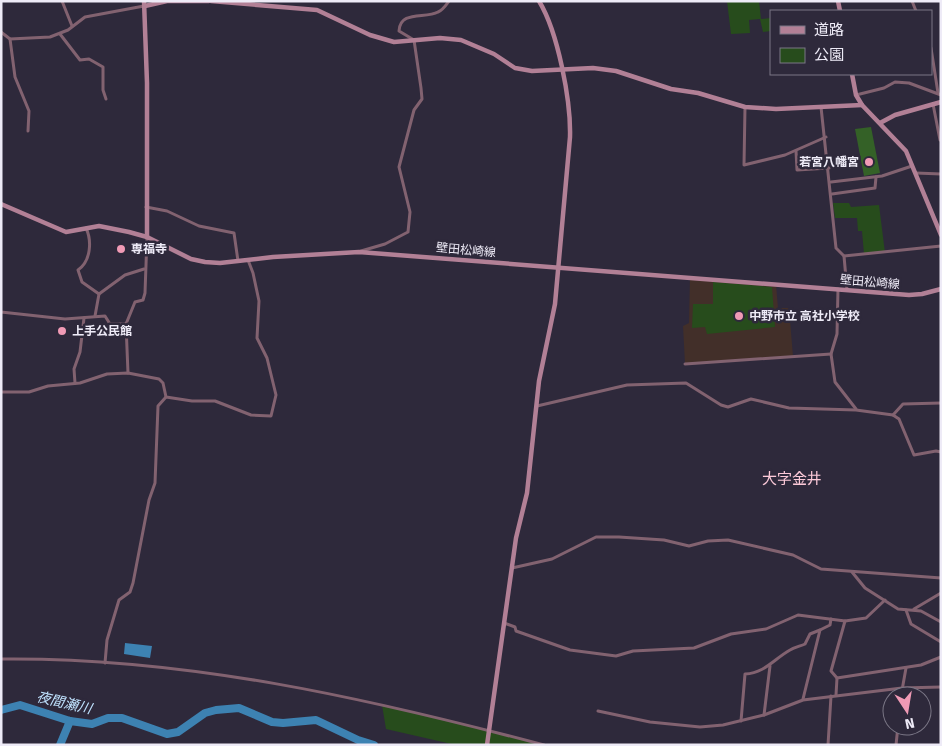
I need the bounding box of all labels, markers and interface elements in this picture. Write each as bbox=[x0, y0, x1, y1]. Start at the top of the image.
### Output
legend bbox=[770, 10, 932, 75]
text: 道路 bbox=[814, 21, 844, 39]
text: 公園 bbox=[814, 46, 844, 64]
place label: 若宮八幡宮 bbox=[799, 155, 859, 169]
marker: 若宮八幡宮 bbox=[863, 156, 875, 168]
street label: 壁田松崎線 bbox=[435, 240, 497, 260]
place label: 専福寺 bbox=[131, 242, 167, 256]
marker: 専福寺 bbox=[115, 243, 127, 255]
street label: 壁田松崎線 bbox=[839, 272, 901, 292]
place label: 中野市立 高社小学校 bbox=[749, 309, 860, 323]
marker: 中野市立 高社小学校 bbox=[733, 310, 745, 322]
place label: 上手公民館 bbox=[72, 324, 132, 338]
marker: 上手公民館 bbox=[56, 325, 68, 337]
district label: 大字金井 bbox=[762, 470, 822, 488]
north arrow bbox=[882, 686, 932, 736]
water label: 夜間瀬川 bbox=[35, 688, 95, 718]
text: N bbox=[903, 714, 916, 733]

